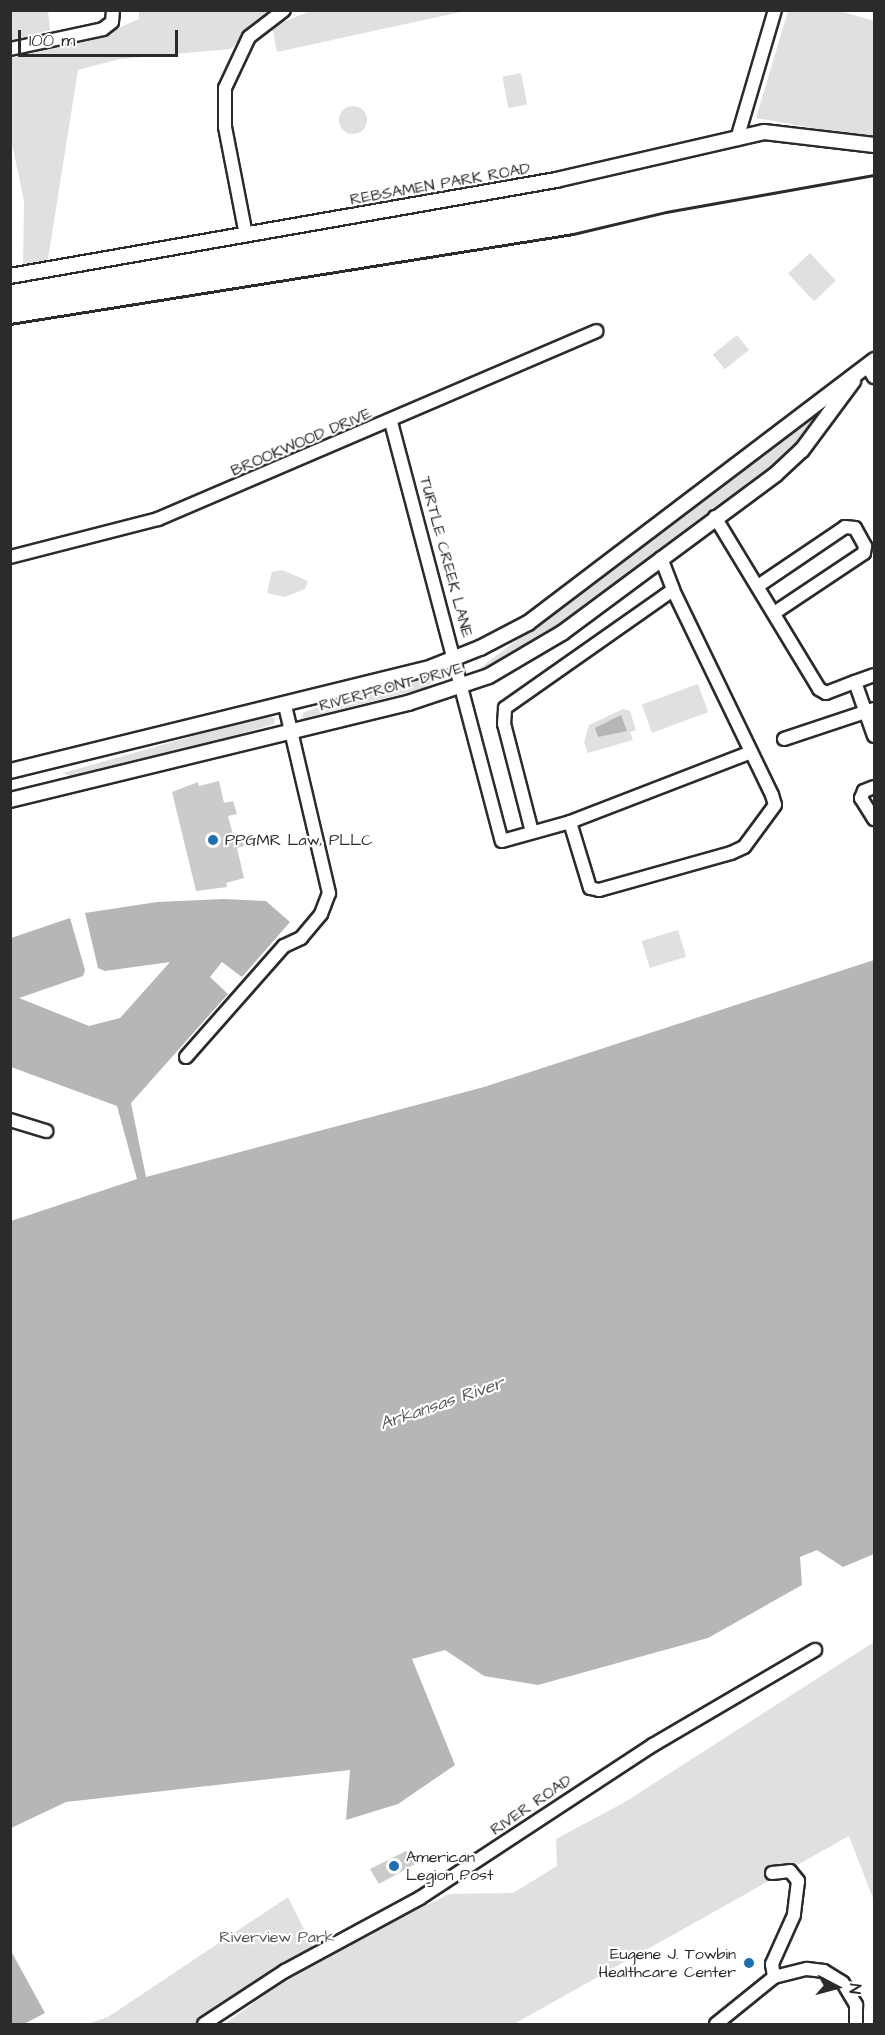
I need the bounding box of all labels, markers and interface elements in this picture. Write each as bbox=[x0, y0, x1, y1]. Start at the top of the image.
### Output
scale bar bbox=[21, 18, 182, 56]
text: 100 m bbox=[29, 28, 75, 53]
street label: REBSAMEN PARK ROAD bbox=[348, 159, 532, 209]
street label: BROOKWOOD DRIVE bbox=[228, 404, 374, 480]
street label: TURTLE CREEK LANE bbox=[415, 474, 477, 640]
street label: RIVERFRONT DRIVE bbox=[317, 659, 465, 715]
place label: PPGMR Law, PLLC bbox=[225, 830, 373, 850]
marker: PPGMR Law, PLLC bbox=[206, 833, 220, 847]
water label: Arkansas River bbox=[377, 1373, 507, 1435]
street label: RIVER ROAD bbox=[487, 1771, 575, 1839]
place label: American Legion Post bbox=[406, 1847, 494, 1885]
marker: American Legion Post bbox=[387, 1859, 401, 1873]
park label: Riverview Park bbox=[219, 1927, 335, 1947]
place label: Eugene J. Towbin Healthcare Center bbox=[599, 1944, 736, 1982]
marker: Eugene J. Towbin Healthcare Center bbox=[740, 1954, 758, 1972]
north arrow bbox=[807, 1957, 867, 2017]
text: N bbox=[843, 1983, 866, 1995]

